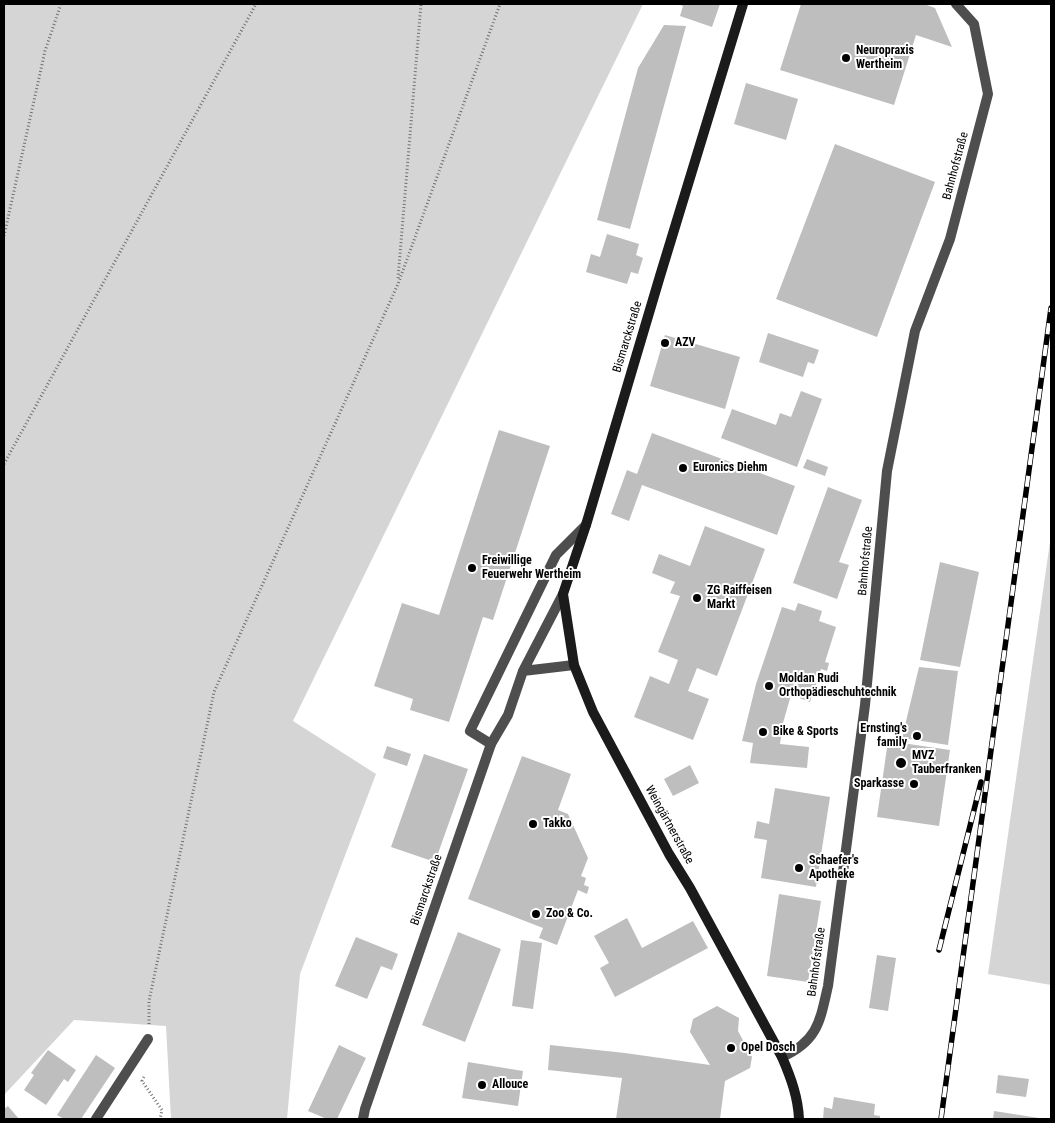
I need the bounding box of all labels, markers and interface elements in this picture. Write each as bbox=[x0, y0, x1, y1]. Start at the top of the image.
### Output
place label: Neuropraxis Wertheim bbox=[856, 44, 914, 72]
marker: Neuropraxis Wertheim bbox=[840, 52, 852, 64]
street label: Bahnhofstraße bbox=[940, 131, 972, 201]
street label: Bismarckstraße bbox=[610, 299, 646, 375]
place label: AZV bbox=[675, 336, 695, 350]
marker: AZV bbox=[659, 337, 671, 349]
place label: Euronics Diehm bbox=[693, 461, 767, 475]
marker: Euronics Diehm bbox=[677, 462, 689, 474]
street label: Bahnhofstraße bbox=[856, 526, 876, 596]
place label: Freiwillige Feuerwehr Wertheim bbox=[482, 554, 581, 582]
marker: Freiwillige Feuerwehr Wertheim bbox=[466, 562, 478, 574]
place label: ZG Raiffeisen Markt bbox=[707, 584, 772, 612]
marker: ZG Raiffeisen Markt bbox=[691, 592, 703, 604]
place label: Moldan Rudi Orthopädieschuhtechnik bbox=[779, 672, 897, 700]
marker: Moldan Rudi Orthopädieschuhtechnik bbox=[763, 680, 775, 692]
place label: Ernsting's family bbox=[860, 722, 907, 750]
place label: Bike & Sports bbox=[773, 725, 838, 739]
marker: Bike & Sports bbox=[757, 726, 769, 738]
marker: Ernsting's family bbox=[911, 730, 923, 742]
place label: MVZ Tauberfranken bbox=[912, 749, 981, 777]
marker: MVZ Tauberfranken bbox=[894, 756, 908, 770]
place label: Sparkasse bbox=[854, 777, 904, 791]
marker: Sparkasse bbox=[908, 778, 920, 790]
street label: Weingärtnerstraße bbox=[641, 783, 697, 867]
place label: Takko bbox=[543, 817, 572, 831]
marker: Takko bbox=[527, 818, 539, 830]
street label: Bismarckstraße bbox=[408, 853, 446, 927]
place label: Schaefer's Apotheke bbox=[809, 854, 859, 882]
marker: Schaefer's Apotheke bbox=[793, 862, 805, 874]
place label: Zoo & Co. bbox=[546, 907, 593, 921]
marker: Zoo & Co. bbox=[530, 908, 542, 920]
street label: Bahnhofstraße bbox=[805, 927, 829, 997]
place label: Opel Dosch bbox=[741, 1041, 795, 1055]
marker: Opel Dosch bbox=[725, 1042, 737, 1054]
place label: Allouce bbox=[492, 1078, 528, 1092]
marker: Allouce bbox=[476, 1079, 488, 1091]

